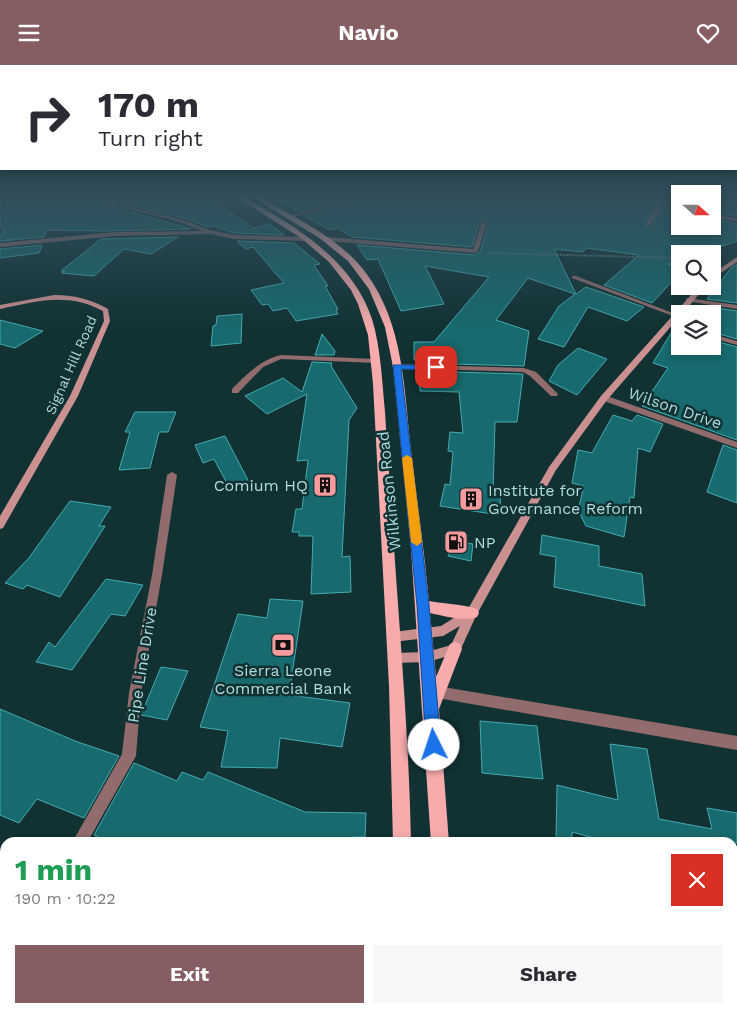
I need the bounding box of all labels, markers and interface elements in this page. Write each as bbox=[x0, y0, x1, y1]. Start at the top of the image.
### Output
icon: menu bbox=[15, 19, 43, 47]
icon: heart bbox=[694, 19, 722, 47]
text: Navio bbox=[338, 20, 399, 45]
text: 170 m bbox=[98, 84, 199, 126]
icon: right bbox=[15, 85, 80, 150]
text: Turn right bbox=[98, 126, 203, 151]
north arrow bbox=[671, 185, 721, 235]
map controls bbox=[671, 185, 721, 355]
button: search bbox=[671, 245, 721, 295]
button: layers bbox=[671, 305, 721, 355]
street label: Signal Hill Road bbox=[42, 313, 100, 417]
pin bbox=[415, 346, 457, 388]
icon: arrive bbox=[422, 353, 450, 381]
street label: Wilson Drive bbox=[626, 383, 724, 433]
street label: Wilkinson Road bbox=[373, 430, 405, 552]
building icon: Comium HQ bbox=[312, 472, 338, 498]
place label: Comium HQ bbox=[214, 476, 308, 495]
place label: Institute for Governance Reform bbox=[488, 481, 643, 518]
building icon: Institute for Governance Reform bbox=[458, 486, 484, 512]
fuel station icon: NP bbox=[443, 529, 469, 555]
place label: NP bbox=[474, 533, 496, 552]
street label: Pipe Line Drive bbox=[123, 606, 161, 724]
bank icon: Sierra Leone Commercial Bank bbox=[270, 632, 296, 658]
place label: Sierra Leone Commercial Bank bbox=[214, 661, 352, 698]
position arrow bbox=[407, 718, 459, 770]
text: 1 min bbox=[15, 852, 92, 887]
button: close bbox=[671, 854, 723, 906]
text: 190 m · 10:22 bbox=[15, 889, 116, 908]
button: Exit bbox=[15, 945, 364, 1003]
button: Share bbox=[374, 945, 723, 1003]

